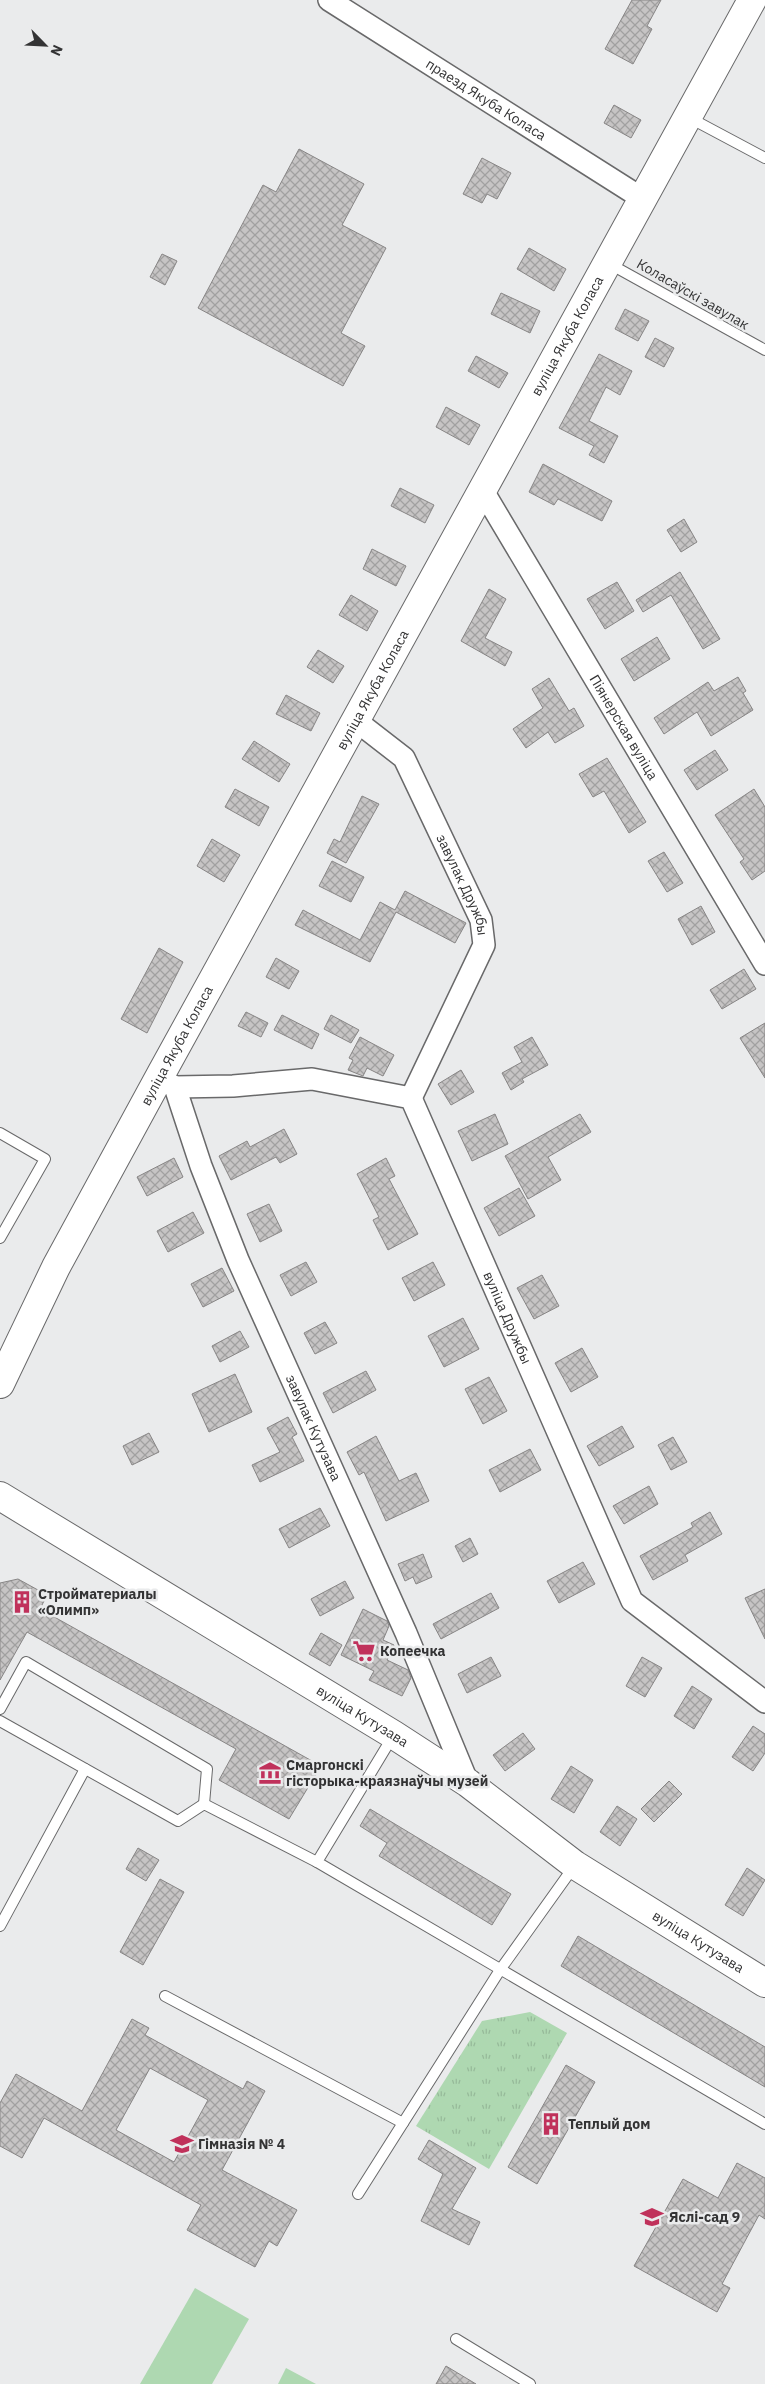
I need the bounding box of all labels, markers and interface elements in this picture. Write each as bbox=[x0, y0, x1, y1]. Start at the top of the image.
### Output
north arrow bbox=[20, 20, 70, 70]
text: N bbox=[47, 42, 67, 59]
street label: праезд Якуба Коласа bbox=[423, 55, 550, 145]
street label: Коласаўскі завулак bbox=[634, 254, 753, 334]
street label: вуліца Якуба Коласа bbox=[527, 272, 608, 399]
street label: вуліца Якуба Коласа bbox=[332, 626, 413, 753]
street label: Піянерская вуліца bbox=[586, 671, 662, 784]
street label: завулак Дружбы bbox=[432, 831, 492, 936]
street label: вуліца Якуба Коласа bbox=[137, 982, 217, 1109]
street label: вуліца Дружбы bbox=[479, 1269, 536, 1367]
street label: завулак Кутузава bbox=[282, 1372, 346, 1484]
place label: Стройматериалы «Олимп» bbox=[38, 1585, 156, 1619]
building icon: Стройматериалы «Олимп» bbox=[9, 1589, 35, 1615]
supermarket icon: Копеечка bbox=[351, 1638, 377, 1664]
place label: Копеечка bbox=[380, 1642, 446, 1660]
street label: вуліца Кутузава bbox=[313, 1681, 412, 1751]
place label: Смаргонскі гісторыка-краязнаўчы музей bbox=[286, 1756, 488, 1790]
museum icon: Смаргонскі гісторыка-краязнаўчы музей bbox=[257, 1760, 283, 1786]
street label: вуліца Кутузава bbox=[649, 1906, 748, 1977]
building icon: Теплый дом bbox=[538, 2111, 564, 2137]
place label: Теплый дом bbox=[568, 2115, 650, 2133]
school or university icon: Гімназія № 4 bbox=[169, 2131, 195, 2157]
place label: Гімназія № 4 bbox=[198, 2135, 285, 2153]
school or university icon: Яслі-сад 9 bbox=[639, 2204, 665, 2230]
place label: Яслі-сад 9 bbox=[669, 2208, 740, 2226]

